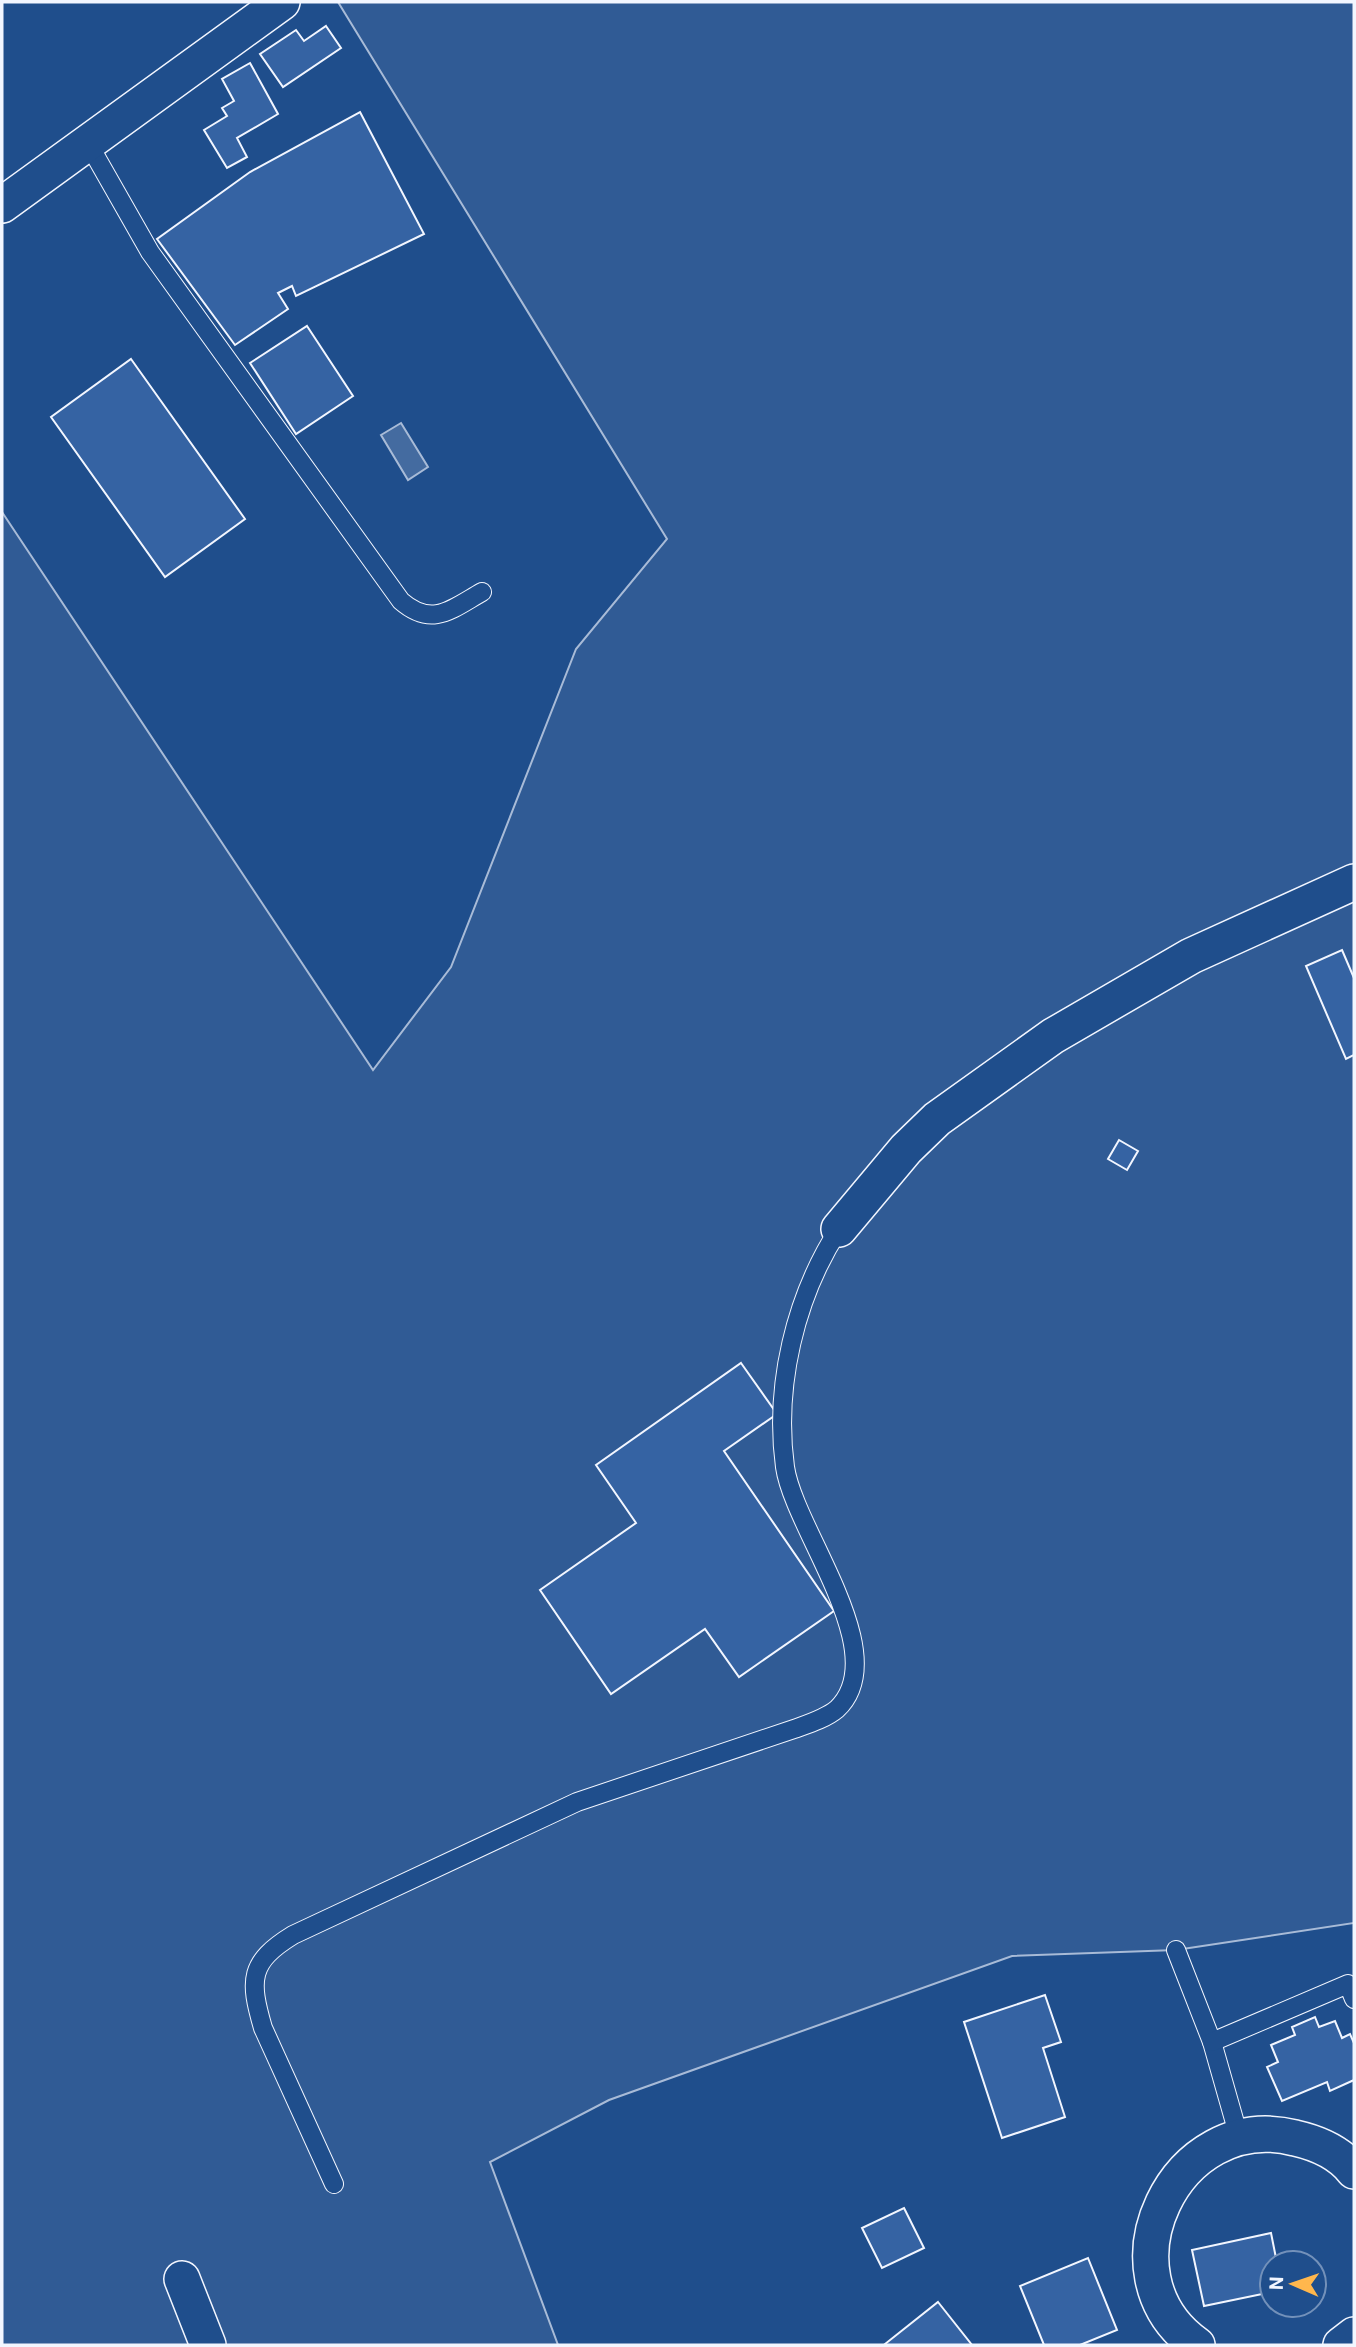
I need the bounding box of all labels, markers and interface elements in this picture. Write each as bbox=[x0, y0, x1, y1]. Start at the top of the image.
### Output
north arrow bbox=[1258, 2249, 1328, 2319]
text: N bbox=[1265, 2276, 1288, 2291]

